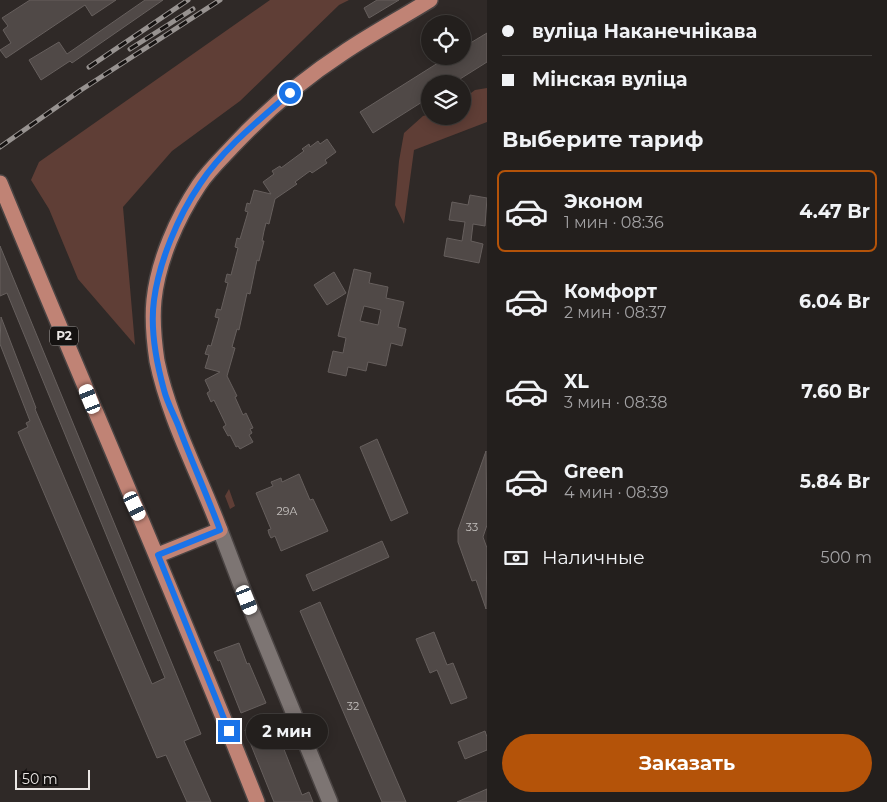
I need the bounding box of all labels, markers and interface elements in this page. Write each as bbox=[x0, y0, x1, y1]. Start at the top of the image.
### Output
map controls bbox=[421, 15, 471, 125]
button: locate bbox=[421, 15, 471, 65]
text: вуліца Наканечнікава bbox=[532, 20, 757, 43]
text: Мінская вуліца bbox=[532, 68, 687, 91]
button: layers bbox=[421, 75, 471, 125]
route start bbox=[279, 82, 301, 104]
text: Выберите тариф bbox=[502, 126, 703, 153]
icon: car bbox=[504, 189, 549, 234]
text: Эконом bbox=[564, 190, 643, 213]
text: 4.47 Br bbox=[799, 200, 870, 223]
text: 1 мин · 08:36 bbox=[564, 213, 664, 232]
icon: car bbox=[504, 279, 549, 324]
text: Комфорт bbox=[564, 280, 657, 303]
text: 6.04 Br bbox=[799, 290, 870, 313]
text: 2 мин · 08:37 bbox=[564, 303, 667, 322]
road number: Р2 bbox=[50, 326, 78, 346]
icon: car bbox=[504, 369, 549, 414]
text: XL bbox=[564, 370, 589, 393]
text: 7.60 Br bbox=[801, 380, 870, 403]
car bbox=[77, 382, 102, 416]
text: 3 мин · 08:38 bbox=[564, 393, 668, 412]
icon: car bbox=[504, 459, 549, 504]
text: Green bbox=[564, 460, 624, 483]
text: 5.84 Br bbox=[800, 470, 870, 493]
text: 4 мин · 08:39 bbox=[564, 483, 669, 502]
car bbox=[121, 489, 148, 523]
house number: 29А bbox=[276, 504, 298, 518]
house number: 33 bbox=[466, 520, 478, 534]
icon: cash bbox=[502, 544, 530, 572]
text: Наличные bbox=[542, 546, 645, 569]
text: 500 m bbox=[821, 548, 872, 567]
car bbox=[234, 583, 259, 617]
house number: 32 bbox=[347, 699, 359, 713]
callout: 2 мин bbox=[246, 714, 329, 748]
route end bbox=[218, 720, 240, 742]
text: 2 мин bbox=[262, 722, 312, 741]
button: Заказать bbox=[502, 734, 872, 792]
scale bar bbox=[15, 767, 90, 790]
text: 50 m bbox=[22, 770, 58, 788]

